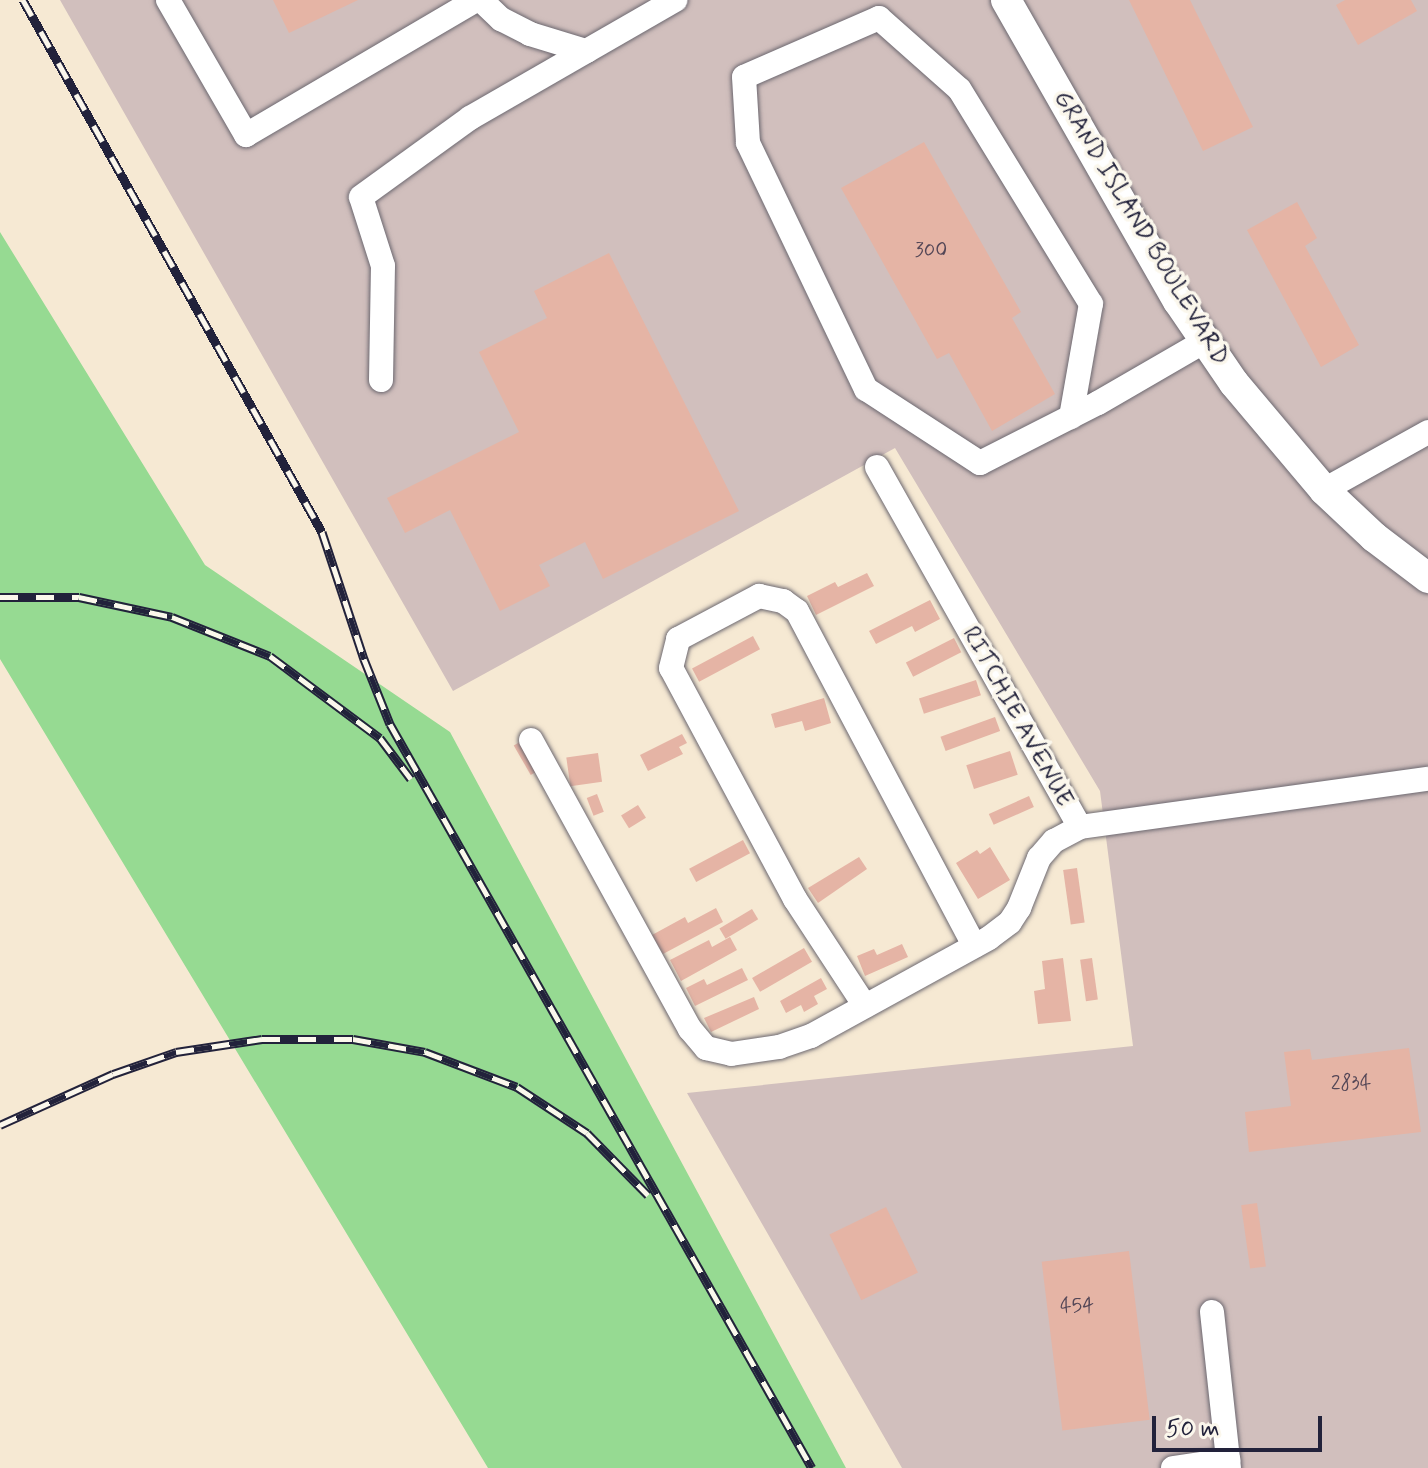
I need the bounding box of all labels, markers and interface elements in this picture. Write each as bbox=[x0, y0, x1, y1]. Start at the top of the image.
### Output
street label: GRAND ISLAND BOULEVARD bbox=[1049, 88, 1233, 368]
house number: 300 bbox=[915, 238, 947, 262]
street label: RITCHIE AVENUE bbox=[956, 622, 1078, 812]
house number: 2834 bbox=[1331, 1071, 1371, 1095]
house number: 454 bbox=[1060, 1294, 1094, 1318]
scale bar bbox=[1156, 1400, 1326, 1450]
text: 50 m bbox=[1166, 1414, 1220, 1445]

